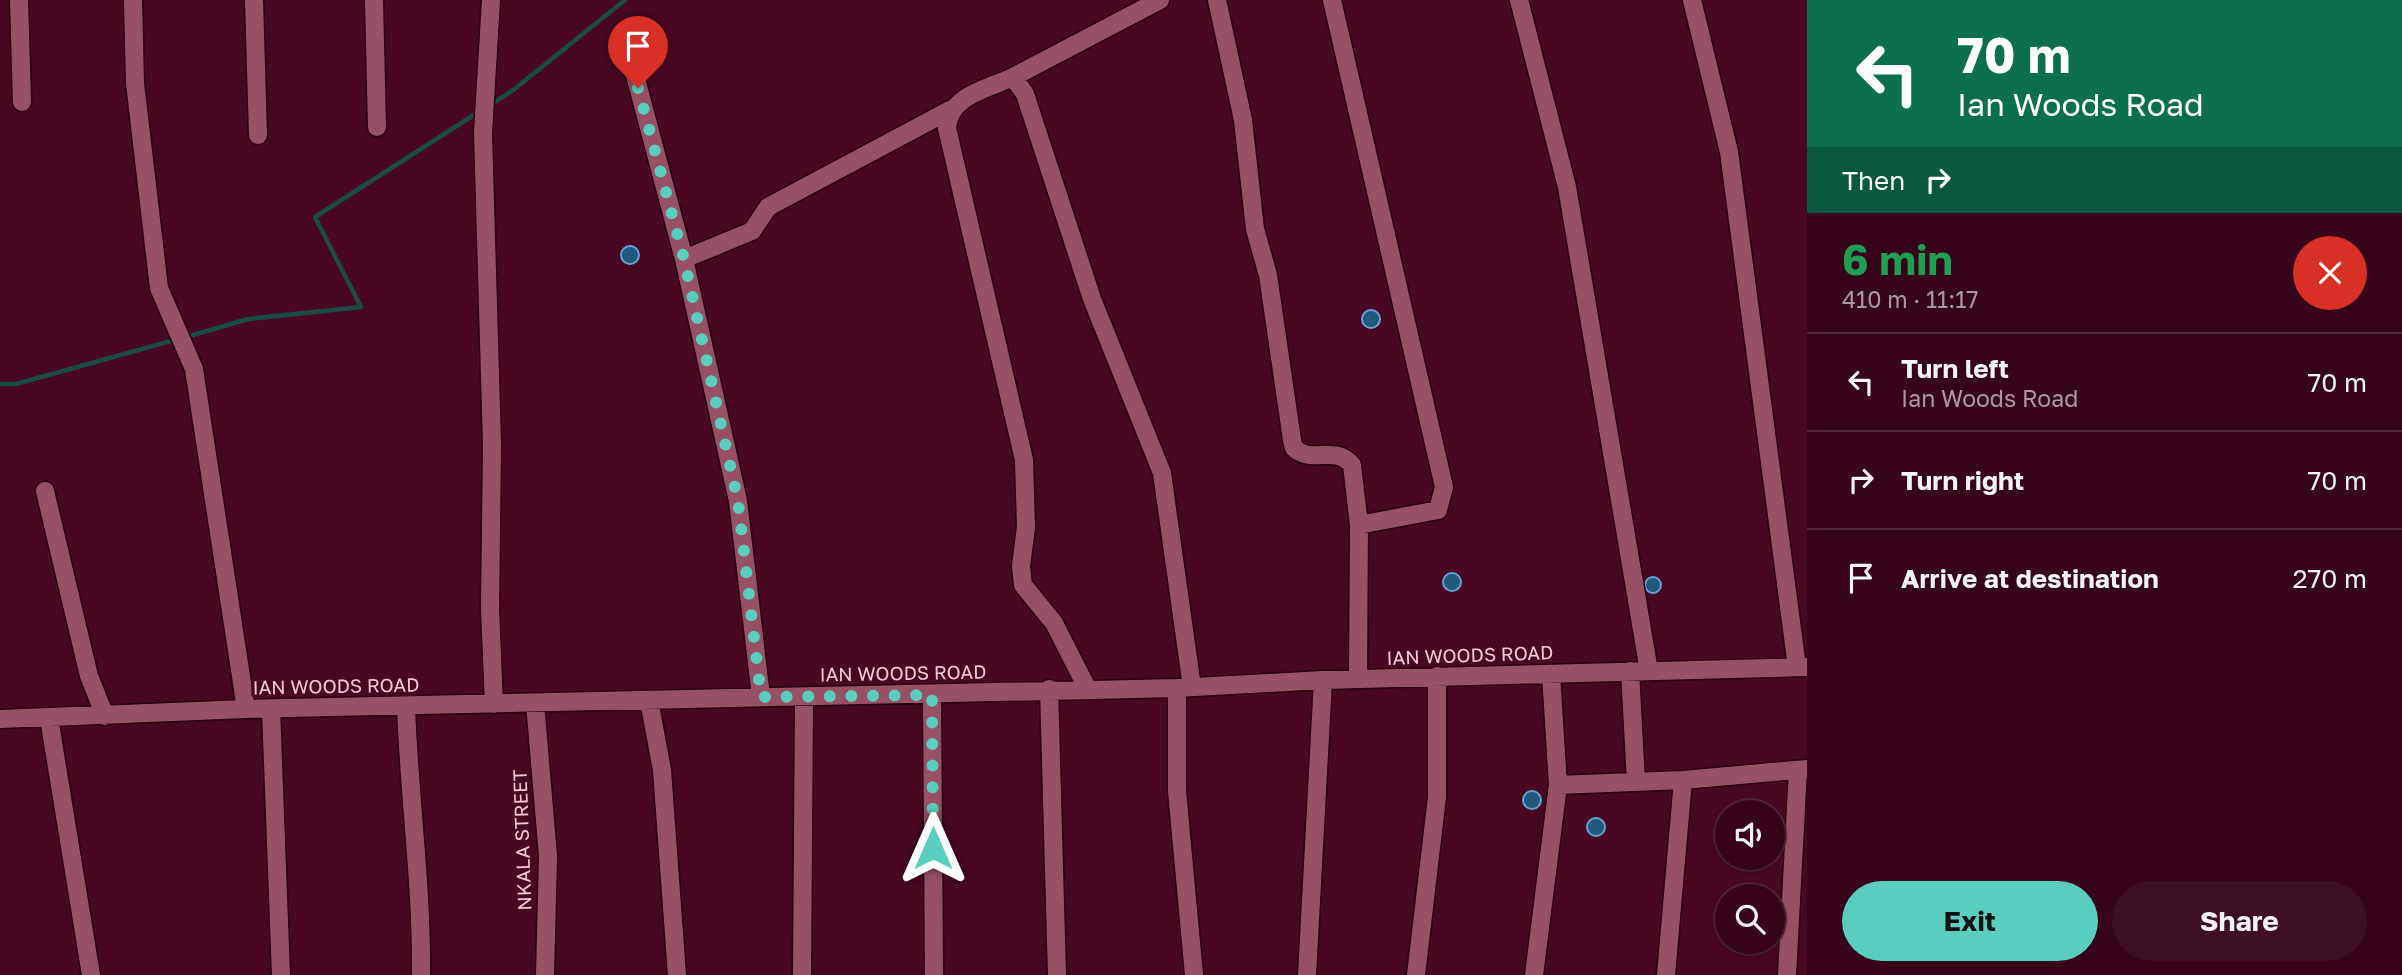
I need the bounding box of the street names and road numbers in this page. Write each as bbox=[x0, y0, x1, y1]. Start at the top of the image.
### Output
street label: IAN WOODS ROAD bbox=[1386, 640, 1554, 669]
street label: IAN WOODS ROAD bbox=[819, 660, 987, 685]
street label: IAN WOODS ROAD bbox=[252, 673, 420, 698]
street label: NKALA STREET bbox=[508, 769, 535, 911]

